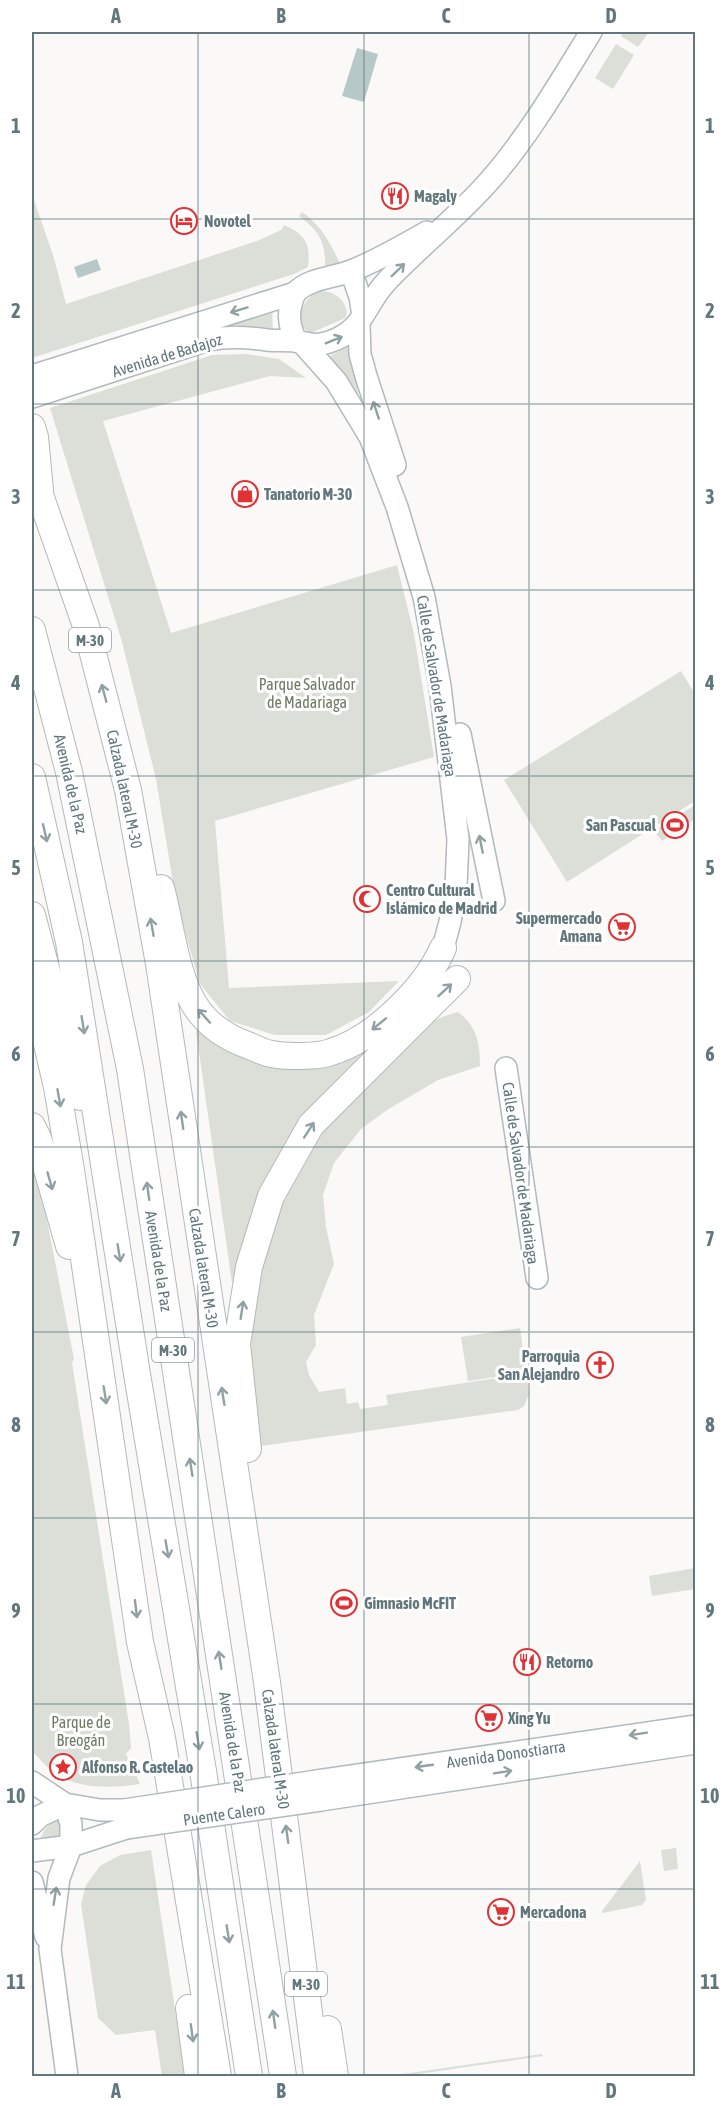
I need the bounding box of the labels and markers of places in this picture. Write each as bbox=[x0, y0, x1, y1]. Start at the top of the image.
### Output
restaurant icon: Magaly bbox=[380, 181, 410, 211]
place label: Magaly bbox=[414, 187, 457, 205]
hotel icon: Novotel bbox=[169, 206, 199, 236]
place label: Novotel bbox=[204, 212, 251, 230]
shop icon: Tanatorio M-30 bbox=[230, 479, 260, 509]
place label: Tanatorio M-30 bbox=[264, 485, 353, 503]
sports icon: San Pascual bbox=[660, 810, 690, 840]
place label: San Pascual bbox=[586, 816, 657, 834]
place label: Centro Cultural Islámico de Madrid bbox=[386, 881, 497, 917]
mosque icon: Centro Cultural Islámico de Madrid bbox=[352, 884, 382, 914]
place label: Supermercado Amana bbox=[516, 909, 602, 945]
supermarket icon: Supermercado Amana bbox=[607, 912, 637, 942]
place label: Parroquia San Alejandro bbox=[498, 1347, 580, 1383]
church icon: Parroquia San Alejandro bbox=[585, 1350, 615, 1380]
sports icon: Gimnasio McFIT bbox=[329, 1588, 359, 1618]
place label: Gimnasio McFIT bbox=[364, 1594, 457, 1612]
restaurant icon: Retorno bbox=[512, 1647, 542, 1677]
place label: Retorno bbox=[546, 1653, 594, 1671]
supermarket icon: Xing Yu bbox=[474, 1703, 504, 1733]
place label: Xing Yu bbox=[507, 1709, 551, 1727]
place icon: Alfonso R. Castelao bbox=[48, 1752, 78, 1782]
place label: Alfonso R. Castelao bbox=[81, 1758, 194, 1776]
supermarket icon: Mercadona bbox=[486, 1897, 516, 1927]
place label: Mercadona bbox=[520, 1903, 586, 1921]

